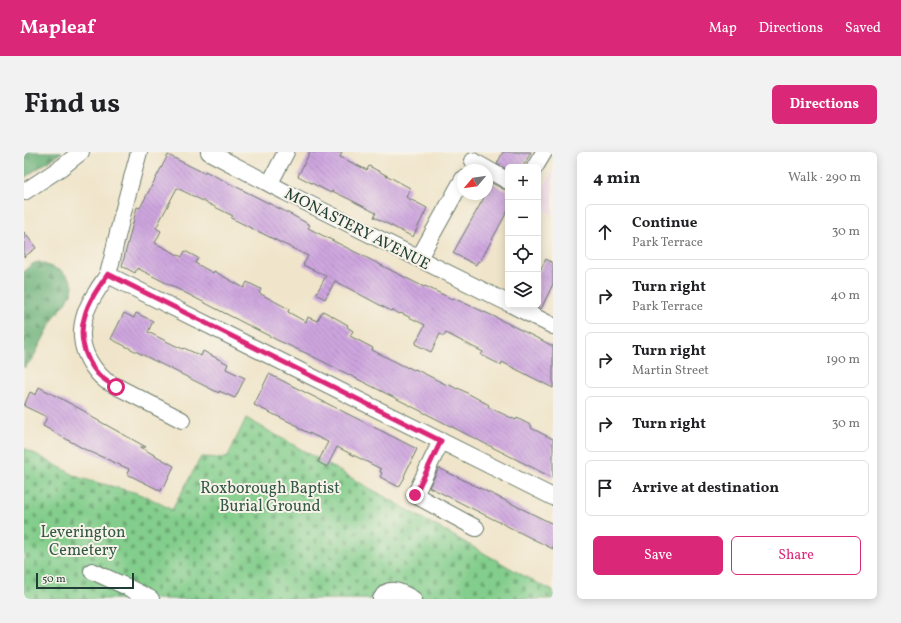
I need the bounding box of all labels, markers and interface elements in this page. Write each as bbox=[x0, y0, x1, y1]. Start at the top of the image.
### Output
text: Mapleaf bbox=[20, 15, 95, 41]
text: Map bbox=[709, 19, 737, 38]
text: Directions bbox=[759, 19, 823, 38]
text: Saved bbox=[845, 19, 881, 38]
text: Find us bbox=[24, 85, 120, 124]
button: Directions bbox=[772, 85, 877, 124]
north arrow bbox=[457, 164, 493, 200]
map controls bbox=[505, 164, 541, 308]
button: + bbox=[505, 164, 541, 200]
text: 4 min bbox=[593, 167, 640, 190]
text: Walk · 290 m bbox=[788, 169, 861, 187]
street label: MONASTERY AVENUE bbox=[280, 183, 434, 276]
button: − bbox=[505, 200, 541, 236]
text: Continue bbox=[632, 213, 697, 234]
icon: ahead bbox=[594, 221, 616, 243]
text: 30 m bbox=[832, 223, 860, 241]
text: Park Terrace bbox=[632, 234, 703, 252]
button: locate bbox=[505, 236, 541, 272]
button: layers bbox=[505, 272, 541, 308]
text: Turn right bbox=[632, 277, 706, 298]
icon: right bbox=[594, 285, 616, 307]
text: 40 m bbox=[831, 287, 860, 305]
text: Park Terrace bbox=[632, 298, 703, 316]
text: Turn right bbox=[632, 341, 706, 362]
icon: right bbox=[594, 349, 616, 371]
text: 190 m bbox=[826, 351, 860, 369]
text: Martin Street bbox=[632, 362, 709, 380]
route start bbox=[107, 378, 125, 396]
icon: right bbox=[594, 413, 616, 435]
text: Turn right bbox=[632, 414, 706, 435]
text: 30 m bbox=[832, 415, 860, 433]
icon: arrive bbox=[594, 477, 616, 499]
park label: Roxborough Baptist Burial Ground bbox=[200, 478, 340, 518]
text: Arrive at destination bbox=[632, 478, 779, 499]
route end bbox=[406, 486, 424, 504]
park label: Leverington Cemetery bbox=[40, 522, 126, 562]
button: Save bbox=[593, 536, 723, 575]
button: Share bbox=[731, 536, 861, 575]
scale bar bbox=[36, 571, 134, 590]
text: 50 m bbox=[42, 572, 66, 587]

